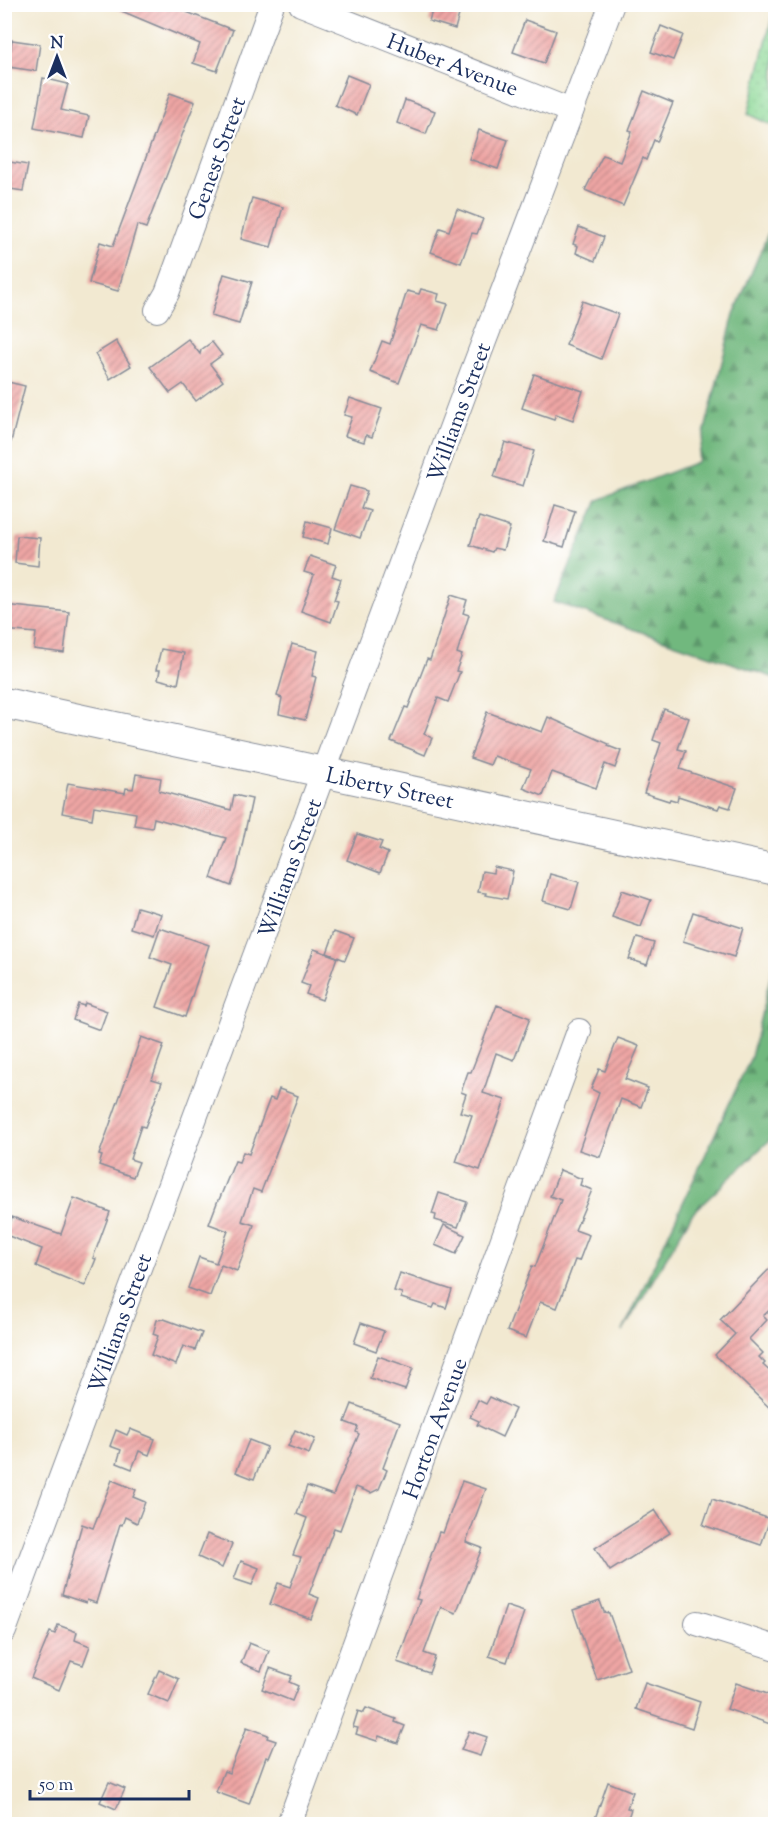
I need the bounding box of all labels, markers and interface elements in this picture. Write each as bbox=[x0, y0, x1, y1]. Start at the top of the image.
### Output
north arrow bbox=[27, 27, 87, 87]
street label: Huber Avenue bbox=[381, 27, 522, 107]
text: N bbox=[51, 33, 64, 56]
street label: Genest Street bbox=[182, 93, 256, 225]
street label: Williams Street bbox=[421, 338, 501, 487]
street label: Liberty Street bbox=[323, 761, 457, 819]
street label: Williams Street bbox=[252, 794, 332, 943]
street label: Williams Street bbox=[82, 1249, 162, 1398]
street label: Horton Avenue bbox=[396, 1354, 477, 1504]
scale bar bbox=[30, 1763, 189, 1801]
text: 50 m bbox=[38, 1773, 74, 1799]

